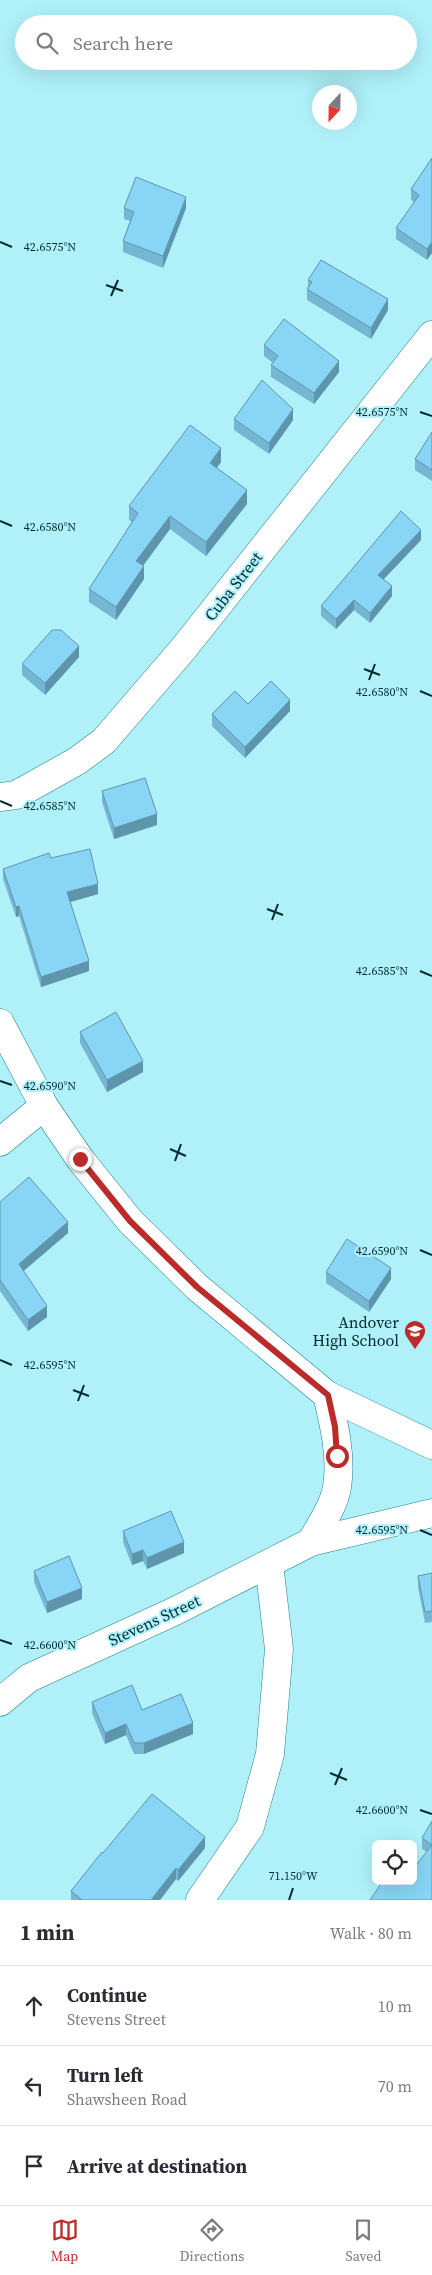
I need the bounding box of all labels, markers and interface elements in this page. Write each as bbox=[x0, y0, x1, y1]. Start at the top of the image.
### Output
search box bbox=[15, 15, 417, 70]
icon: search bbox=[33, 29, 61, 57]
text: Search here bbox=[73, 30, 173, 56]
north arrow bbox=[312, 85, 357, 130]
text: 42.6575°N bbox=[24, 239, 76, 255]
text: 42.6575°N bbox=[356, 404, 408, 420]
text: 42.6580°N bbox=[24, 519, 76, 535]
street label: Cuba Street bbox=[199, 546, 267, 625]
text: 42.6580°N bbox=[356, 684, 408, 700]
text: 42.6585°N bbox=[24, 798, 76, 814]
text: 42.6585°N bbox=[356, 963, 408, 979]
text: 42.6590°N bbox=[24, 1078, 76, 1094]
route end bbox=[69, 1148, 92, 1171]
text: 42.6590°N bbox=[356, 1243, 408, 1259]
place label: Andover High School bbox=[313, 1311, 399, 1351]
school or university icon: Andover High School bbox=[403, 1319, 427, 1350]
text: 42.6595°N bbox=[24, 1357, 76, 1373]
route start bbox=[326, 1445, 349, 1468]
text: 42.6595°N bbox=[356, 1522, 408, 1538]
street label: Stevens Street bbox=[105, 1589, 204, 1651]
text: 42.6600°N bbox=[24, 1637, 76, 1653]
text: 42.6600°N bbox=[356, 1802, 408, 1818]
map controls bbox=[372, 1840, 417, 1885]
button: locate bbox=[372, 1840, 417, 1885]
text: 71.150°W bbox=[268, 1868, 318, 1884]
text: 1 min bbox=[20, 1918, 75, 1947]
text: Walk · 80 m bbox=[330, 1922, 412, 1944]
text: Continue bbox=[67, 1982, 147, 2008]
icon: ahead bbox=[20, 1992, 48, 2020]
text: 10 m bbox=[378, 1995, 412, 2017]
text: Stevens Street bbox=[67, 2008, 166, 2030]
text: Turn left bbox=[67, 2062, 143, 2088]
icon: left bbox=[20, 2072, 48, 2100]
text: 70 m bbox=[378, 2075, 412, 2097]
text: Shawsheen Road bbox=[67, 2088, 187, 2110]
icon: arrive bbox=[20, 2152, 48, 2180]
text: Arrive at destination bbox=[67, 2153, 247, 2179]
tab: Map bbox=[51, 2216, 79, 2266]
tab: Directions bbox=[180, 2216, 244, 2266]
tab: Saved bbox=[346, 2216, 381, 2266]

